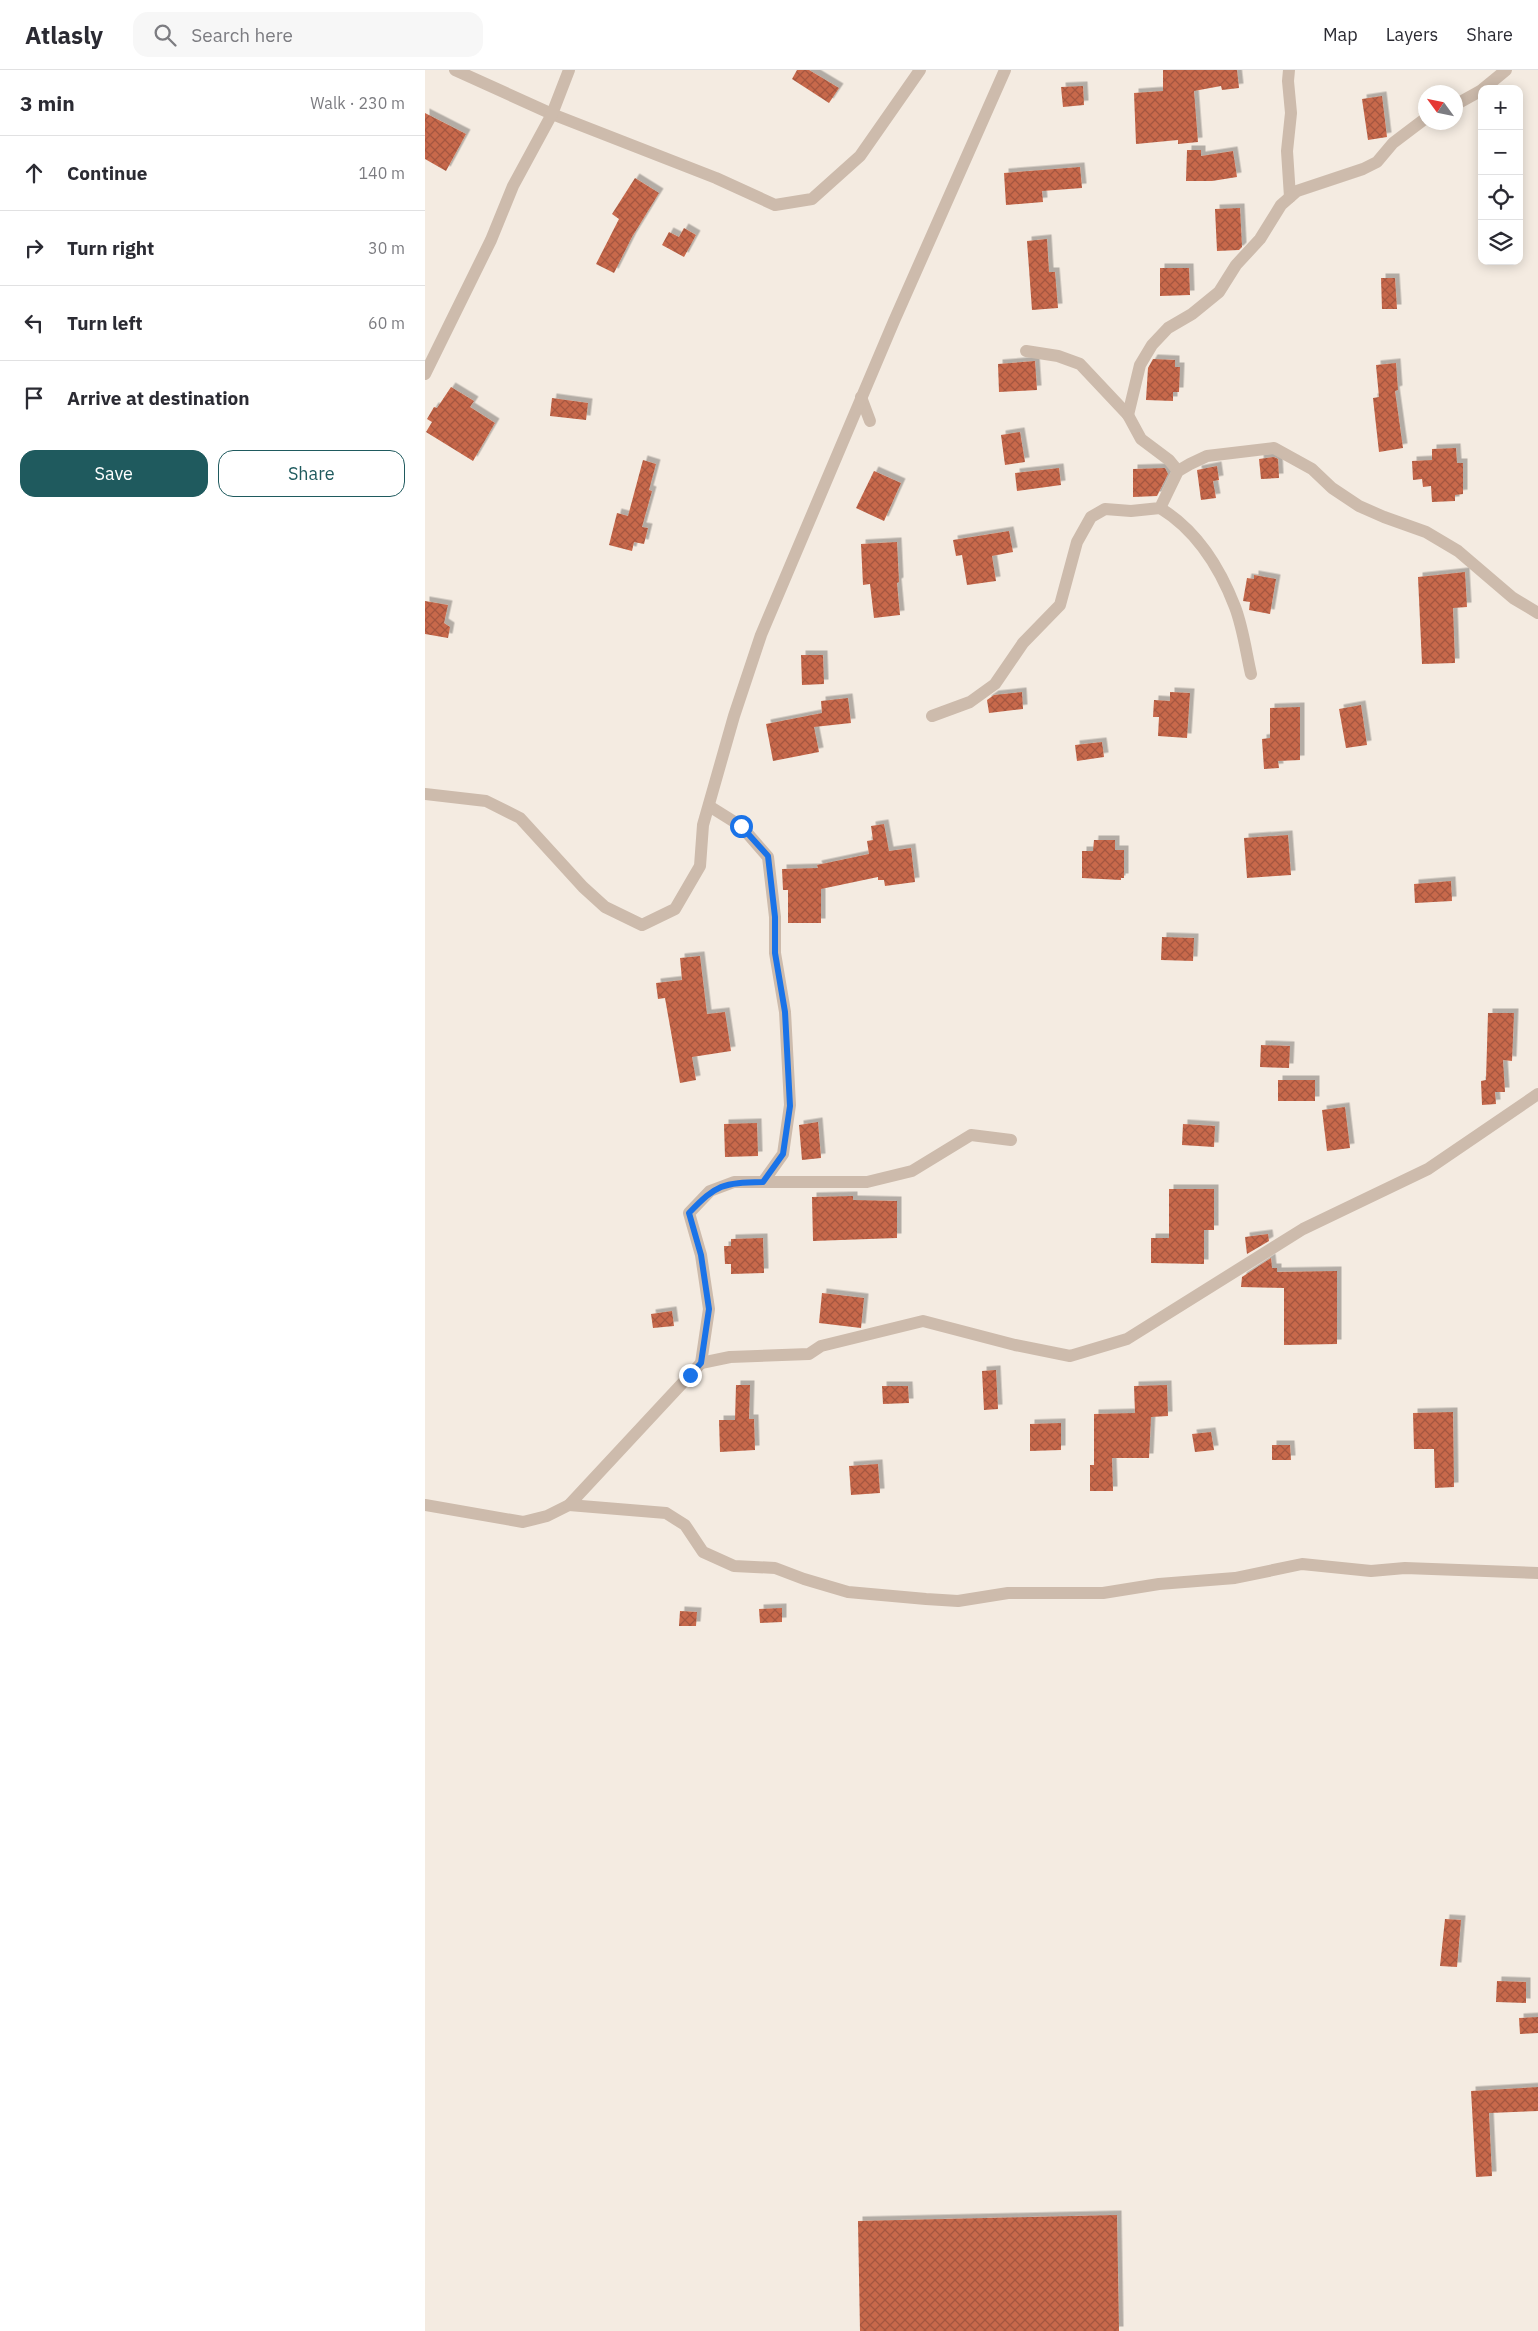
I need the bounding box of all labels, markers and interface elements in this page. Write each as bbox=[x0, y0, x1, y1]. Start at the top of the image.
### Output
search box bbox=[133, 12, 483, 57]
text: Atlasly bbox=[25, 19, 103, 51]
icon: search bbox=[151, 21, 179, 49]
text: Search here bbox=[191, 23, 293, 47]
text: Map bbox=[1323, 23, 1358, 46]
text: Layers bbox=[1386, 23, 1438, 46]
text: Share bbox=[1466, 23, 1513, 46]
north arrow bbox=[1418, 85, 1463, 130]
map controls bbox=[1478, 85, 1523, 265]
button: + bbox=[1478, 85, 1523, 130]
text: 3 min bbox=[20, 89, 75, 117]
text: Walk · 230 m bbox=[310, 93, 405, 113]
button: − bbox=[1478, 130, 1523, 175]
icon: ahead bbox=[20, 159, 48, 187]
text: Continue bbox=[67, 161, 147, 185]
text: 140 m bbox=[358, 163, 405, 183]
button: locate bbox=[1478, 175, 1523, 220]
button: layers bbox=[1478, 220, 1523, 265]
icon: right bbox=[20, 234, 48, 262]
text: Turn right bbox=[67, 236, 154, 260]
text: 30 m bbox=[368, 238, 405, 258]
icon: left bbox=[20, 309, 48, 337]
text: Turn left bbox=[67, 311, 143, 335]
text: 60 m bbox=[368, 313, 405, 333]
icon: arrive bbox=[20, 384, 48, 412]
text: Arrive at destination bbox=[67, 386, 250, 410]
button: Save bbox=[20, 450, 208, 497]
button: Share bbox=[218, 450, 405, 497]
route start bbox=[730, 815, 753, 838]
route end bbox=[679, 1364, 702, 1387]

